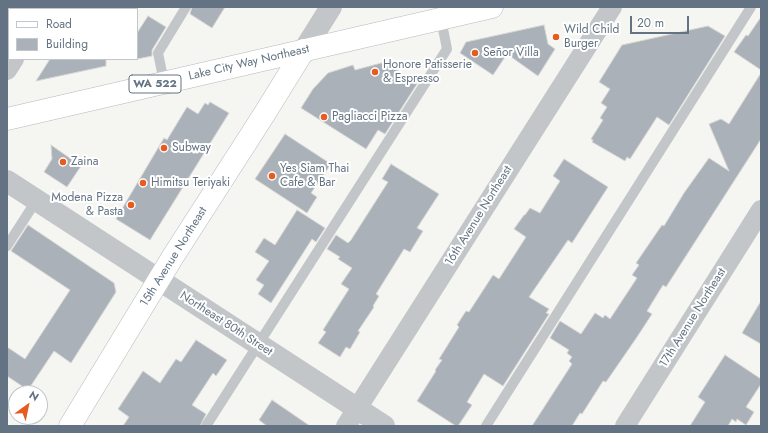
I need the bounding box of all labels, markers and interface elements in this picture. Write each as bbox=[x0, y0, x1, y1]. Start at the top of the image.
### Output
legend bbox=[8, 8, 138, 60]
scale bar bbox=[632, 8, 691, 34]
text: 20 m bbox=[637, 14, 664, 32]
text: Road bbox=[46, 15, 72, 33]
place label: Wild Child Burger bbox=[564, 23, 619, 51]
marker: Wild Child Burger bbox=[551, 32, 561, 42]
text: Building bbox=[46, 35, 88, 53]
street label: Lake City Way Northeast bbox=[187, 42, 311, 84]
place label: Señor Villa bbox=[483, 46, 539, 60]
marker: Señor Villa bbox=[470, 48, 480, 58]
place label: Honore Patisserie & Espresso bbox=[383, 58, 472, 86]
marker: Honore Patisserie & Espresso bbox=[370, 67, 380, 77]
road number: WA 522 bbox=[129, 75, 181, 93]
place label: Pagliacci Pizza bbox=[332, 110, 408, 124]
marker: Pagliacci Pizza bbox=[319, 112, 329, 122]
place label: Subway bbox=[172, 141, 211, 155]
marker: Subway bbox=[159, 143, 169, 153]
place label: Zaina bbox=[71, 155, 99, 169]
marker: Zaina bbox=[58, 157, 68, 167]
place label: Yes Siam Thai Cafe & Bar bbox=[280, 162, 349, 190]
street label: 16th Avenue Northeast bbox=[442, 163, 516, 269]
marker: Yes Siam Thai Cafe & Bar bbox=[267, 171, 277, 181]
place label: Himitsu Teriyaki bbox=[151, 176, 230, 190]
marker: Himitsu Teriyaki bbox=[138, 178, 148, 188]
place label: Modena Pizza & Pasta bbox=[51, 191, 123, 219]
marker: Modena Pizza & Pasta bbox=[126, 200, 136, 210]
street label: 15th Avenue Northeast bbox=[137, 205, 211, 309]
street label: 17th Avenue Northeast bbox=[657, 266, 729, 370]
street label: Northeast 80th Street bbox=[177, 289, 275, 359]
north arrow bbox=[8, 385, 48, 425]
text: N bbox=[26, 387, 42, 405]

